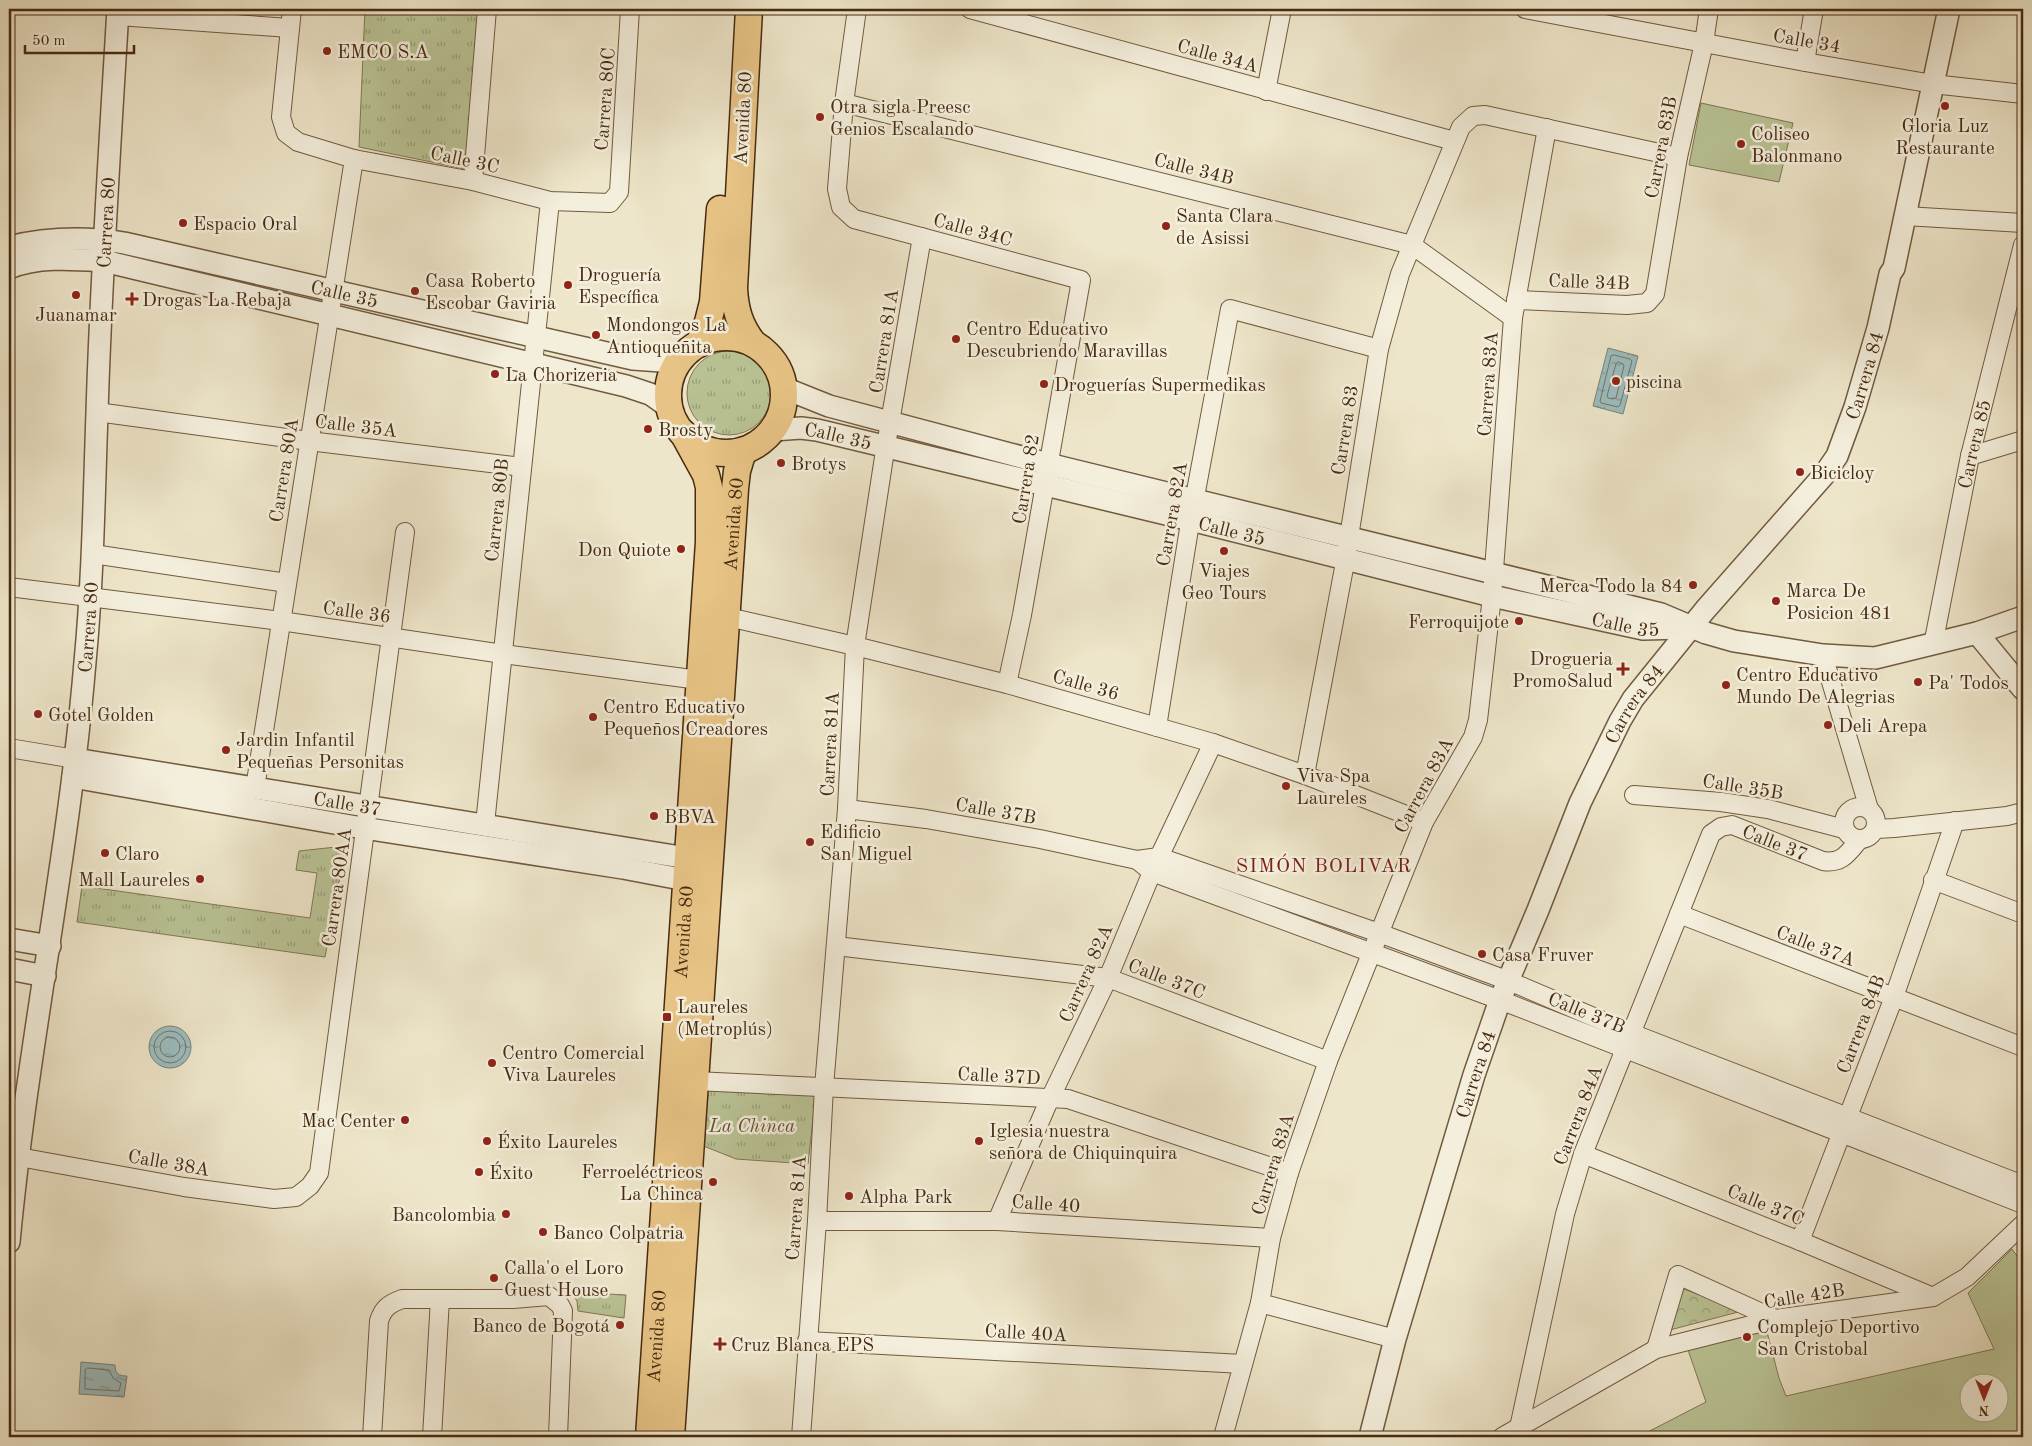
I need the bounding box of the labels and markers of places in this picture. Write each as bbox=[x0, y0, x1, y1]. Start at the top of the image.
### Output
place label: EMCO S.A bbox=[337, 44, 429, 63]
marker: EMCO S.A bbox=[321, 45, 333, 57]
place label: Otra sigla Preesc Genios Escalando bbox=[830, 99, 974, 140]
marker: Gloria Luz Restaurante bbox=[1939, 100, 1951, 112]
marker: Otra sigla Preesc Genios Escalando bbox=[814, 111, 826, 123]
place label: Gloria Luz Restaurante bbox=[1895, 118, 1995, 159]
place label: Coliseo Balonmano bbox=[1751, 126, 1842, 167]
marker: Coliseo Balonmano bbox=[1735, 138, 1747, 150]
place label: Santa Clara de Asissi bbox=[1176, 208, 1274, 249]
place label: Espacio Oral bbox=[193, 216, 297, 235]
marker: Espacio Oral bbox=[177, 217, 189, 229]
marker: Santa Clara de Asissi bbox=[1160, 220, 1172, 232]
place label: Droguería Específica bbox=[578, 267, 662, 308]
place label: Casa Roberto Escobar Gaviria bbox=[425, 273, 557, 314]
marker: Droguería Específica bbox=[562, 279, 574, 291]
marker: Casa Roberto Escobar Gaviria bbox=[409, 285, 421, 297]
marker: Juanamar bbox=[70, 289, 82, 301]
place label: Drogas La Rebaja bbox=[142, 292, 292, 311]
marker: Drogas La Rebaja bbox=[126, 293, 138, 305]
place label: Juanamar bbox=[35, 307, 117, 326]
place label: Mondongos La Antioqueñita bbox=[606, 317, 727, 358]
place label: Centro Educativo Descubriendo Maravillas bbox=[966, 321, 1168, 362]
marker: Mondongos La Antioqueñita bbox=[590, 329, 602, 341]
marker: Centro Educativo Descubriendo Maravillas bbox=[950, 333, 962, 345]
place label: La Chorizeria bbox=[505, 367, 618, 386]
marker: La Chorizeria bbox=[489, 368, 501, 380]
place label: piscina bbox=[1626, 374, 1683, 393]
marker: piscina bbox=[1610, 375, 1622, 387]
place label: Droguerías Supermedikas bbox=[1054, 377, 1266, 396]
marker: Droguerías Supermedikas bbox=[1038, 378, 1050, 390]
place label: Brosty bbox=[658, 422, 713, 441]
marker: Brosty bbox=[642, 423, 654, 435]
place label: Brotys bbox=[791, 456, 846, 475]
marker: Brotys bbox=[775, 457, 787, 469]
place label: Bicicloy bbox=[1810, 465, 1875, 484]
marker: Bicicloy bbox=[1794, 466, 1806, 478]
place label: Don Quiote bbox=[578, 542, 671, 561]
marker: Don Quiote bbox=[675, 543, 687, 555]
marker: Viajes Geo Tours bbox=[1218, 545, 1230, 557]
place label: Viajes Geo Tours bbox=[1181, 563, 1267, 604]
place label: Merca Todo la 84 bbox=[1539, 578, 1683, 597]
marker: Merca Todo la 84 bbox=[1687, 579, 1699, 591]
place label: Marca De Posicion 481 bbox=[1786, 583, 1892, 624]
marker: Marca De Posicion 481 bbox=[1770, 595, 1782, 607]
place label: Ferroquijote bbox=[1408, 614, 1509, 633]
marker: Ferroquijote bbox=[1513, 615, 1525, 627]
place label: Drogueria PromoSalud bbox=[1512, 651, 1614, 692]
marker: Drogueria PromoSalud bbox=[1617, 663, 1629, 675]
place label: Centro Educativo Mundo De Alegrias bbox=[1736, 667, 1895, 708]
place label: Pa' Todos bbox=[1928, 675, 2009, 694]
marker: Pa' Todos bbox=[1912, 676, 1924, 688]
marker: Centro Educativo Mundo De Alegrias bbox=[1720, 679, 1732, 691]
place label: Centro Educativo Pequeños Creadores bbox=[603, 699, 768, 740]
place label: Gotel Golden bbox=[48, 707, 154, 726]
marker: Gotel Golden bbox=[32, 708, 44, 720]
marker: Centro Educativo Pequeños Creadores bbox=[587, 711, 599, 723]
place label: Deli Arepa bbox=[1838, 718, 1928, 737]
marker: Deli Arepa bbox=[1822, 719, 1834, 731]
place label: Jardin Infantil Pequeñas Personitas bbox=[236, 732, 404, 773]
marker: Jardin Infantil Pequeñas Personitas bbox=[220, 744, 232, 756]
place label: Viva Spa Laureles bbox=[1296, 768, 1371, 809]
marker: Viva Spa Laureles bbox=[1280, 780, 1292, 792]
place label: BBVA bbox=[664, 809, 717, 828]
marker: BBVA bbox=[648, 810, 660, 822]
place label: Edificio San Miguel bbox=[820, 824, 912, 865]
marker: Edificio San Miguel bbox=[804, 836, 816, 848]
place label: Claro bbox=[115, 846, 159, 865]
marker: Claro bbox=[99, 847, 111, 859]
place label: Mall Laureles bbox=[78, 872, 190, 891]
marker: Mall Laureles bbox=[194, 873, 206, 885]
place label: Casa Fruver bbox=[1492, 947, 1594, 966]
marker: Casa Fruver bbox=[1476, 948, 1488, 960]
place label: Laureles (Metroplús) bbox=[677, 999, 773, 1040]
marker: Laureles (Metroplús) bbox=[661, 1011, 673, 1023]
place label: Centro Comercial Viva Laureles bbox=[502, 1045, 645, 1086]
marker: Centro Comercial Viva Laureles bbox=[486, 1057, 498, 1069]
place label: Mac Center bbox=[301, 1113, 395, 1132]
marker: Mac Center bbox=[399, 1114, 411, 1126]
place label: Iglesia nuestra señora de Chiquinquira bbox=[989, 1123, 1178, 1164]
place label: Éxito Laureles bbox=[497, 1130, 617, 1153]
marker: Éxito Laureles bbox=[481, 1135, 493, 1147]
marker: Iglesia nuestra señora de Chiquinquira bbox=[973, 1135, 985, 1147]
place label: Éxito bbox=[489, 1161, 533, 1184]
place label: Ferroeléctricos La Chinca bbox=[581, 1164, 704, 1205]
marker: Éxito bbox=[473, 1166, 485, 1178]
marker: Ferroeléctricos La Chinca bbox=[707, 1176, 719, 1188]
place label: Alpha Park bbox=[859, 1189, 953, 1208]
marker: Alpha Park bbox=[843, 1190, 855, 1202]
place label: Bancolombia bbox=[392, 1207, 497, 1226]
marker: Bancolombia bbox=[500, 1208, 512, 1220]
place label: Banco Colpatria bbox=[553, 1225, 685, 1244]
marker: Banco Colpatria bbox=[537, 1226, 549, 1238]
place label: Calla'o el Loro Guest House bbox=[504, 1260, 624, 1301]
marker: Calla'o el Loro Guest House bbox=[488, 1272, 500, 1284]
place label: Banco de Bogotá bbox=[472, 1318, 611, 1337]
marker: Banco de Bogotá bbox=[614, 1319, 626, 1331]
place label: Complejo Deportivo San Cristobal bbox=[1757, 1319, 1920, 1360]
marker: Complejo Deportivo San Cristobal bbox=[1741, 1331, 1753, 1343]
marker: Cruz Blanca EPS bbox=[713, 1337, 727, 1351]
place label: Cruz Blanca EPS bbox=[731, 1337, 874, 1356]

